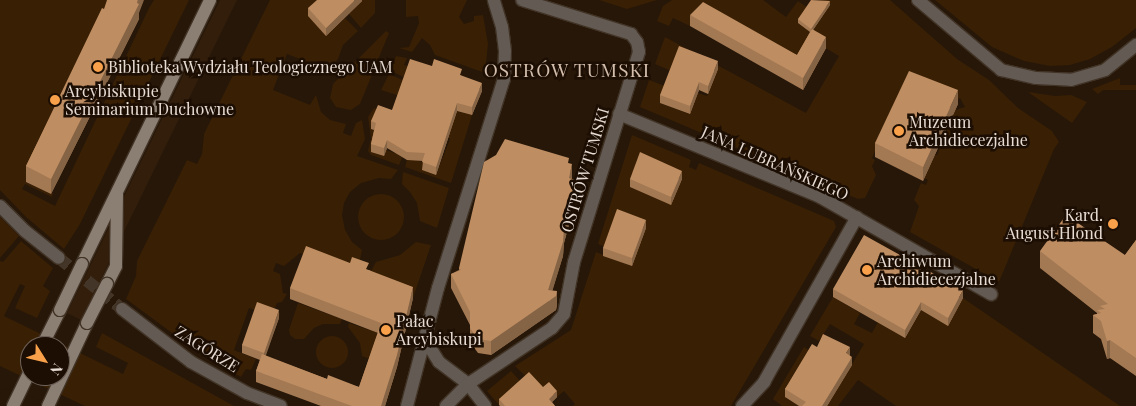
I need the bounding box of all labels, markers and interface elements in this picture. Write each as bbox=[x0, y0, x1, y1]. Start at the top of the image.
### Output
place label: Biblioteka Wydziału Teologicznego UAM bbox=[108, 57, 394, 77]
district label: OSTRÓW TUMSKI bbox=[482, 59, 652, 81]
marker: Biblioteka Wydziału Teologicznego UAM bbox=[92, 61, 104, 73]
place label: Arcybiskupie Seminarium Duchowne bbox=[65, 81, 234, 119]
marker: Arcybiskupie Seminarium Duchowne bbox=[49, 94, 61, 106]
street label: OSTRÓW TUMSKI bbox=[557, 105, 613, 235]
place label: Muzeum Archidiecezjalne bbox=[909, 112, 1028, 150]
street label: JANA LUBRAŃSKIEGO bbox=[698, 122, 852, 204]
marker: Muzeum Archidiecezjalne bbox=[893, 125, 905, 137]
place label: Kard. August Hlond bbox=[1005, 205, 1103, 243]
marker: Kard. August Hlond bbox=[1107, 218, 1119, 230]
place label: Archiwum Archidiecezjalne bbox=[877, 251, 996, 289]
marker: Archiwum Archidiecezjalne bbox=[861, 264, 873, 276]
place label: Pałac Arcybiskupi bbox=[396, 311, 482, 349]
street label: ZAGÓRZE bbox=[171, 322, 243, 376]
marker: Pałac Arcybiskupi bbox=[380, 324, 392, 336]
north arrow bbox=[20, 336, 70, 386]
text: N bbox=[46, 360, 67, 379]

